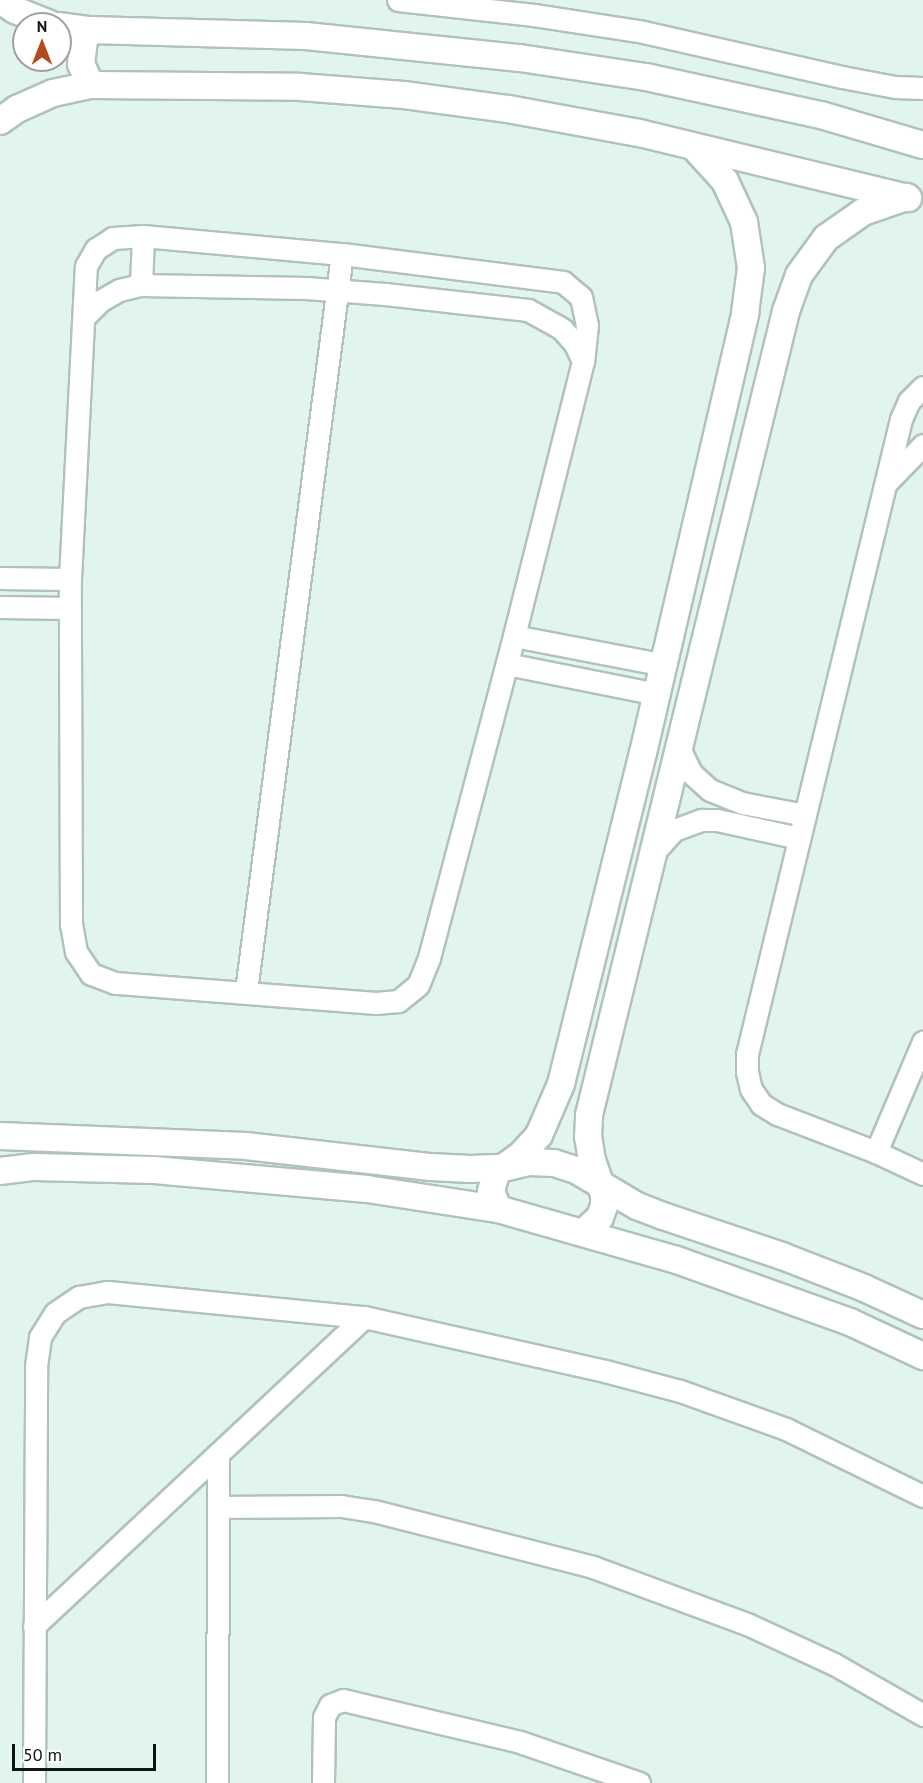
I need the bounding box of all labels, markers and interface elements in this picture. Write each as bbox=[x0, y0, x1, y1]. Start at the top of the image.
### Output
north arrow bbox=[12, 12, 72, 72]
text: N bbox=[37, 16, 47, 36]
scale bar bbox=[15, 1732, 159, 1770]
text: 50 m bbox=[23, 1743, 62, 1766]

